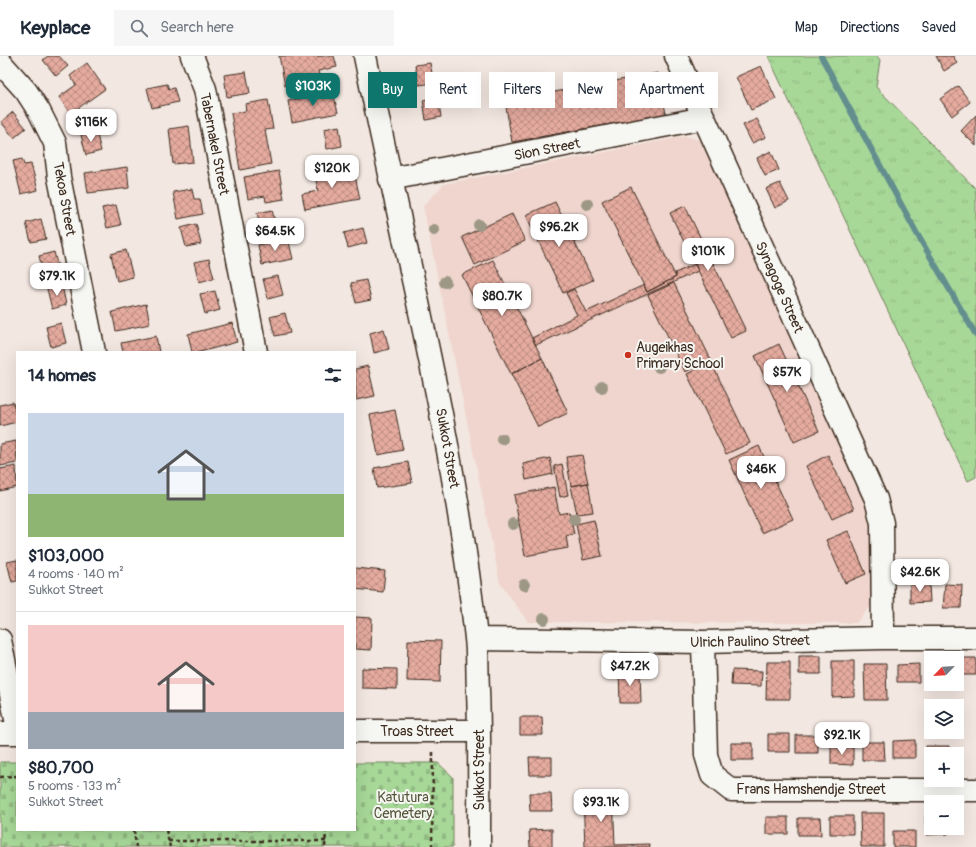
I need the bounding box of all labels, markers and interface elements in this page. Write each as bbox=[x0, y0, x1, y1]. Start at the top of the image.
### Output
search box bbox=[114, 10, 394, 46]
text: Keyplace bbox=[20, 16, 90, 40]
icon: search bbox=[128, 17, 150, 39]
text: Search here bbox=[160, 18, 234, 37]
text: Map bbox=[795, 19, 818, 36]
text: Directions bbox=[840, 19, 899, 36]
text: Saved bbox=[921, 19, 956, 36]
chip: Buy bbox=[368, 72, 417, 108]
chip: Rent bbox=[425, 72, 481, 108]
chip: Filters bbox=[489, 72, 555, 108]
chip: New bbox=[563, 72, 617, 108]
chip: Apartment bbox=[625, 72, 718, 108]
pin: $103K bbox=[285, 73, 341, 107]
text: $103K bbox=[295, 78, 331, 94]
street label: Tabernakel Street bbox=[196, 92, 233, 197]
pin: $116K bbox=[63, 109, 119, 143]
text: $116K bbox=[75, 114, 107, 130]
street label: Sion Street bbox=[513, 135, 582, 164]
pin: $120K bbox=[304, 155, 360, 189]
text: $120K bbox=[314, 160, 350, 176]
street label: Tekoa Street bbox=[50, 161, 79, 238]
pin: $96.2K bbox=[526, 214, 592, 248]
pin: $64.5K bbox=[242, 218, 308, 252]
text: $96.2K bbox=[539, 219, 579, 235]
text: $64.5K bbox=[255, 223, 295, 239]
pin: $101K bbox=[680, 238, 736, 272]
street label: Synagoge Street bbox=[752, 239, 807, 336]
text: $101K bbox=[691, 243, 725, 259]
pin: $79.1K bbox=[24, 263, 90, 297]
text: $79.1K bbox=[39, 268, 75, 284]
pin: $80.7K bbox=[469, 283, 535, 317]
text: $80.7K bbox=[482, 288, 522, 304]
place label: Augeikhas Primary School bbox=[636, 339, 724, 372]
marker: Augeikhas Primary School bbox=[623, 350, 633, 360]
pin: $57K bbox=[763, 359, 811, 393]
icon: filters bbox=[322, 364, 344, 386]
text: $57K bbox=[773, 364, 801, 380]
text: 14 homes bbox=[28, 365, 96, 386]
street label: Sukkot Street bbox=[432, 407, 463, 490]
icon: home bbox=[150, 439, 222, 511]
pin: $46K bbox=[737, 456, 785, 490]
text: $46K bbox=[746, 461, 776, 477]
text: $103,000 bbox=[28, 545, 104, 566]
pin: $42.6K bbox=[887, 559, 953, 593]
text: $42.6K bbox=[900, 564, 940, 580]
text: 4 rooms · 140 m² bbox=[28, 566, 124, 582]
text: Sukkot Street bbox=[28, 582, 103, 598]
street label: Ulrich Paulino Street bbox=[690, 632, 810, 651]
icon: home bbox=[150, 651, 222, 723]
north arrow bbox=[924, 651, 964, 691]
map controls bbox=[924, 651, 964, 835]
pin: $47.2K bbox=[597, 653, 663, 687]
text: $47.2K bbox=[610, 658, 650, 674]
button: layers bbox=[924, 699, 964, 739]
pin: $92.1K bbox=[809, 722, 875, 756]
street label: Troas Street bbox=[380, 723, 454, 740]
text: $92.1K bbox=[824, 727, 860, 743]
street label: Sukkot Street bbox=[471, 729, 488, 811]
button: + bbox=[924, 747, 964, 787]
text: $80,700 bbox=[28, 757, 94, 778]
text: 5 rooms · 133 m² bbox=[28, 778, 121, 794]
street label: Frans Hamshendje Street bbox=[736, 781, 886, 798]
park label: Katutura Cemetery bbox=[374, 789, 432, 822]
pin: $93.1K bbox=[568, 789, 634, 823]
text: Sukkot Street bbox=[28, 794, 103, 810]
text: $93.1K bbox=[583, 794, 619, 810]
button: − bbox=[924, 795, 964, 835]

